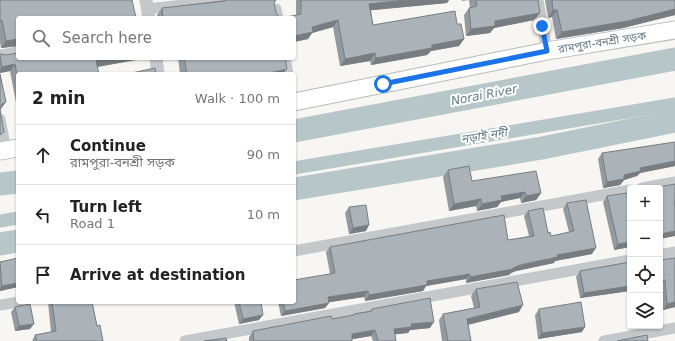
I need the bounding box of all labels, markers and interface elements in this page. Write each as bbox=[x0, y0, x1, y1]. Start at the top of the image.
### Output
search box bbox=[16, 16, 296, 60]
route end bbox=[533, 17, 551, 35]
icon: search bbox=[30, 27, 52, 49]
text: Search here bbox=[62, 29, 152, 47]
street label: রামপুরা-বনশ্রী সড়ক bbox=[556, 29, 647, 56]
route start bbox=[374, 75, 392, 93]
water label: Norai River bbox=[450, 82, 519, 108]
text: 2 min bbox=[32, 88, 85, 108]
text: Walk · 100 m bbox=[195, 91, 280, 106]
water label: নড়াই নদী bbox=[460, 125, 511, 147]
text: Continue bbox=[70, 137, 146, 155]
icon: ahead bbox=[32, 144, 54, 166]
text: 90 m bbox=[247, 147, 280, 162]
text: রামপুরা-বনশ্রী সড়ক bbox=[70, 155, 175, 170]
map controls bbox=[627, 185, 663, 329]
button: + bbox=[627, 185, 663, 221]
text: Turn left bbox=[70, 198, 142, 216]
icon: left bbox=[32, 204, 54, 226]
text: 10 m bbox=[247, 207, 280, 222]
text: Road 1 bbox=[70, 216, 115, 231]
button: − bbox=[627, 221, 663, 257]
button: locate bbox=[627, 257, 663, 293]
icon: arrive bbox=[32, 264, 54, 286]
text: Arrive at destination bbox=[70, 266, 245, 284]
button: layers bbox=[627, 293, 663, 329]

